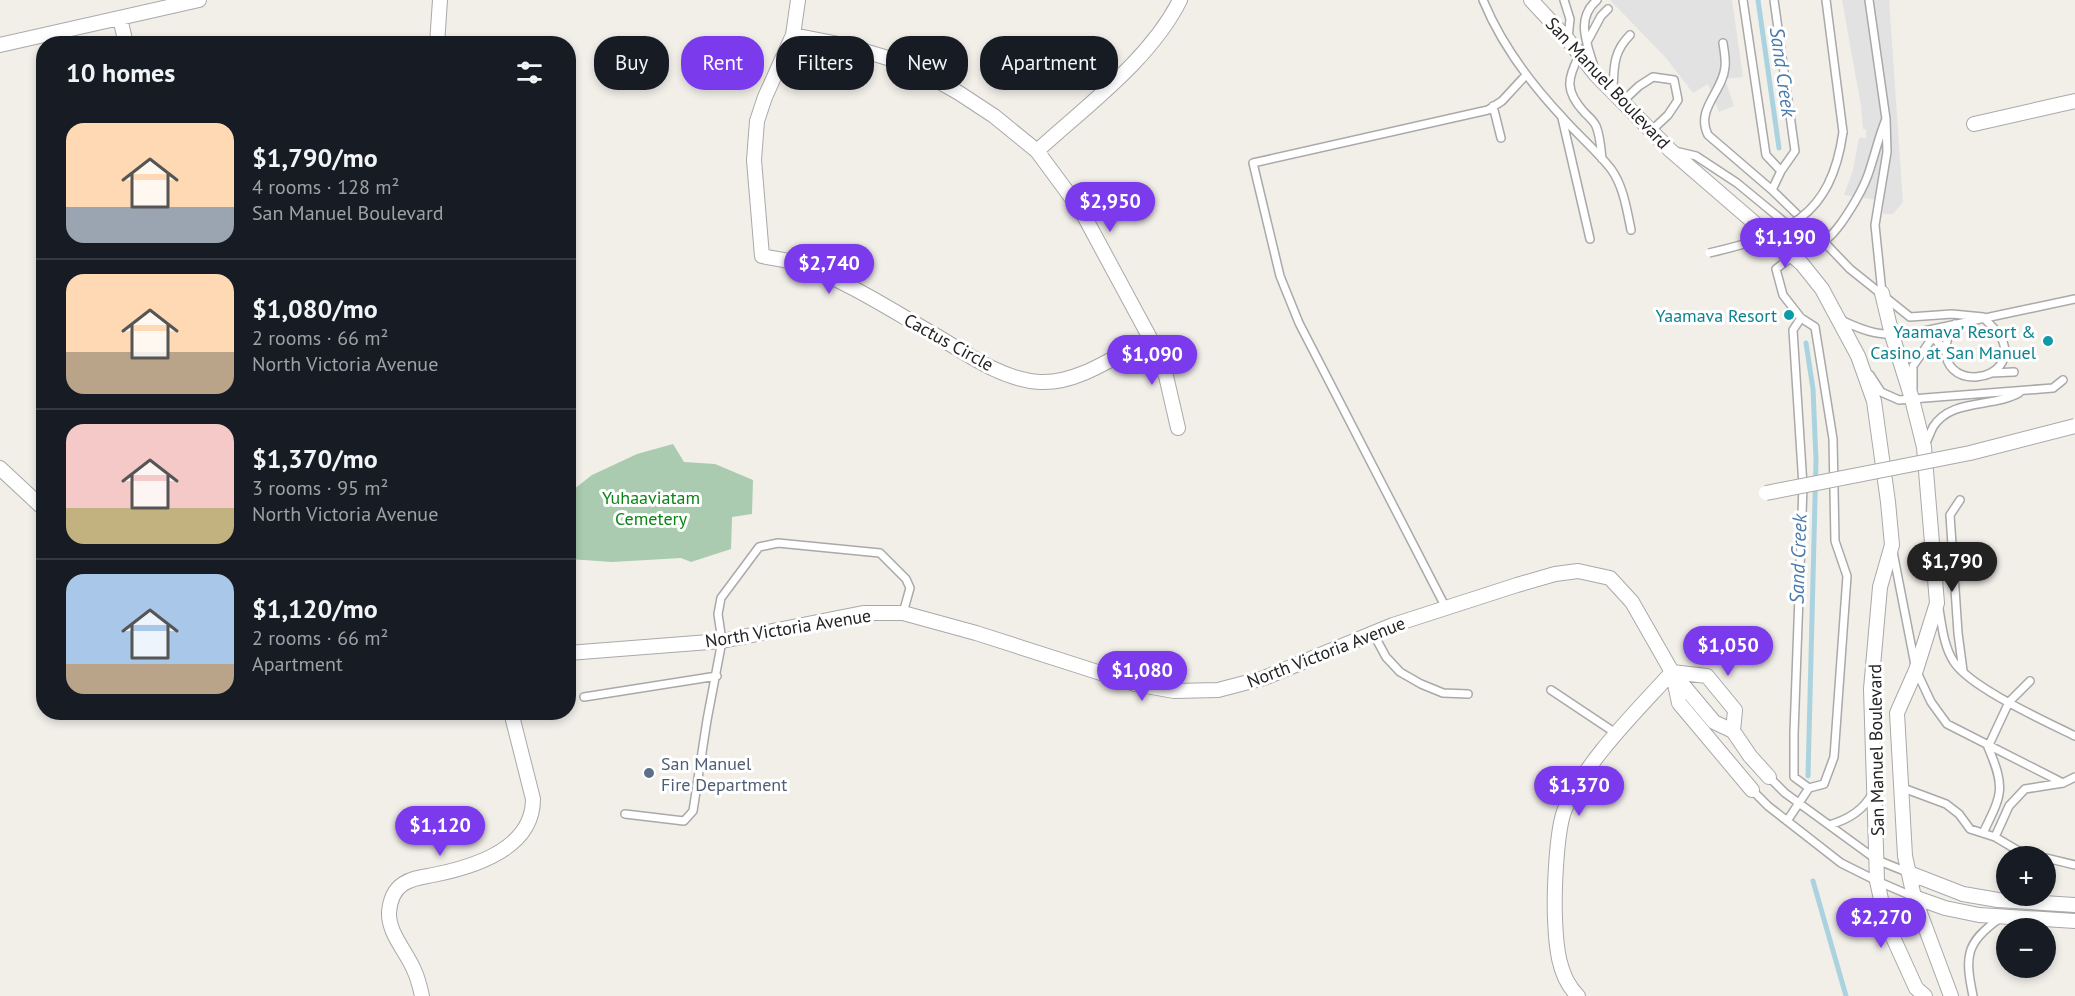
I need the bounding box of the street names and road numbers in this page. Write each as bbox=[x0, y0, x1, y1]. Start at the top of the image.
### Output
street label: San Manuel Boulevard bbox=[1541, 12, 1675, 154]
street label: Cactus Circle bbox=[900, 308, 998, 376]
street label: North Victoria Avenue bbox=[703, 604, 873, 652]
street label: North Victoria Avenue bbox=[1244, 611, 1408, 693]
street label: San Manuel Boulevard bbox=[1863, 664, 1889, 836]

